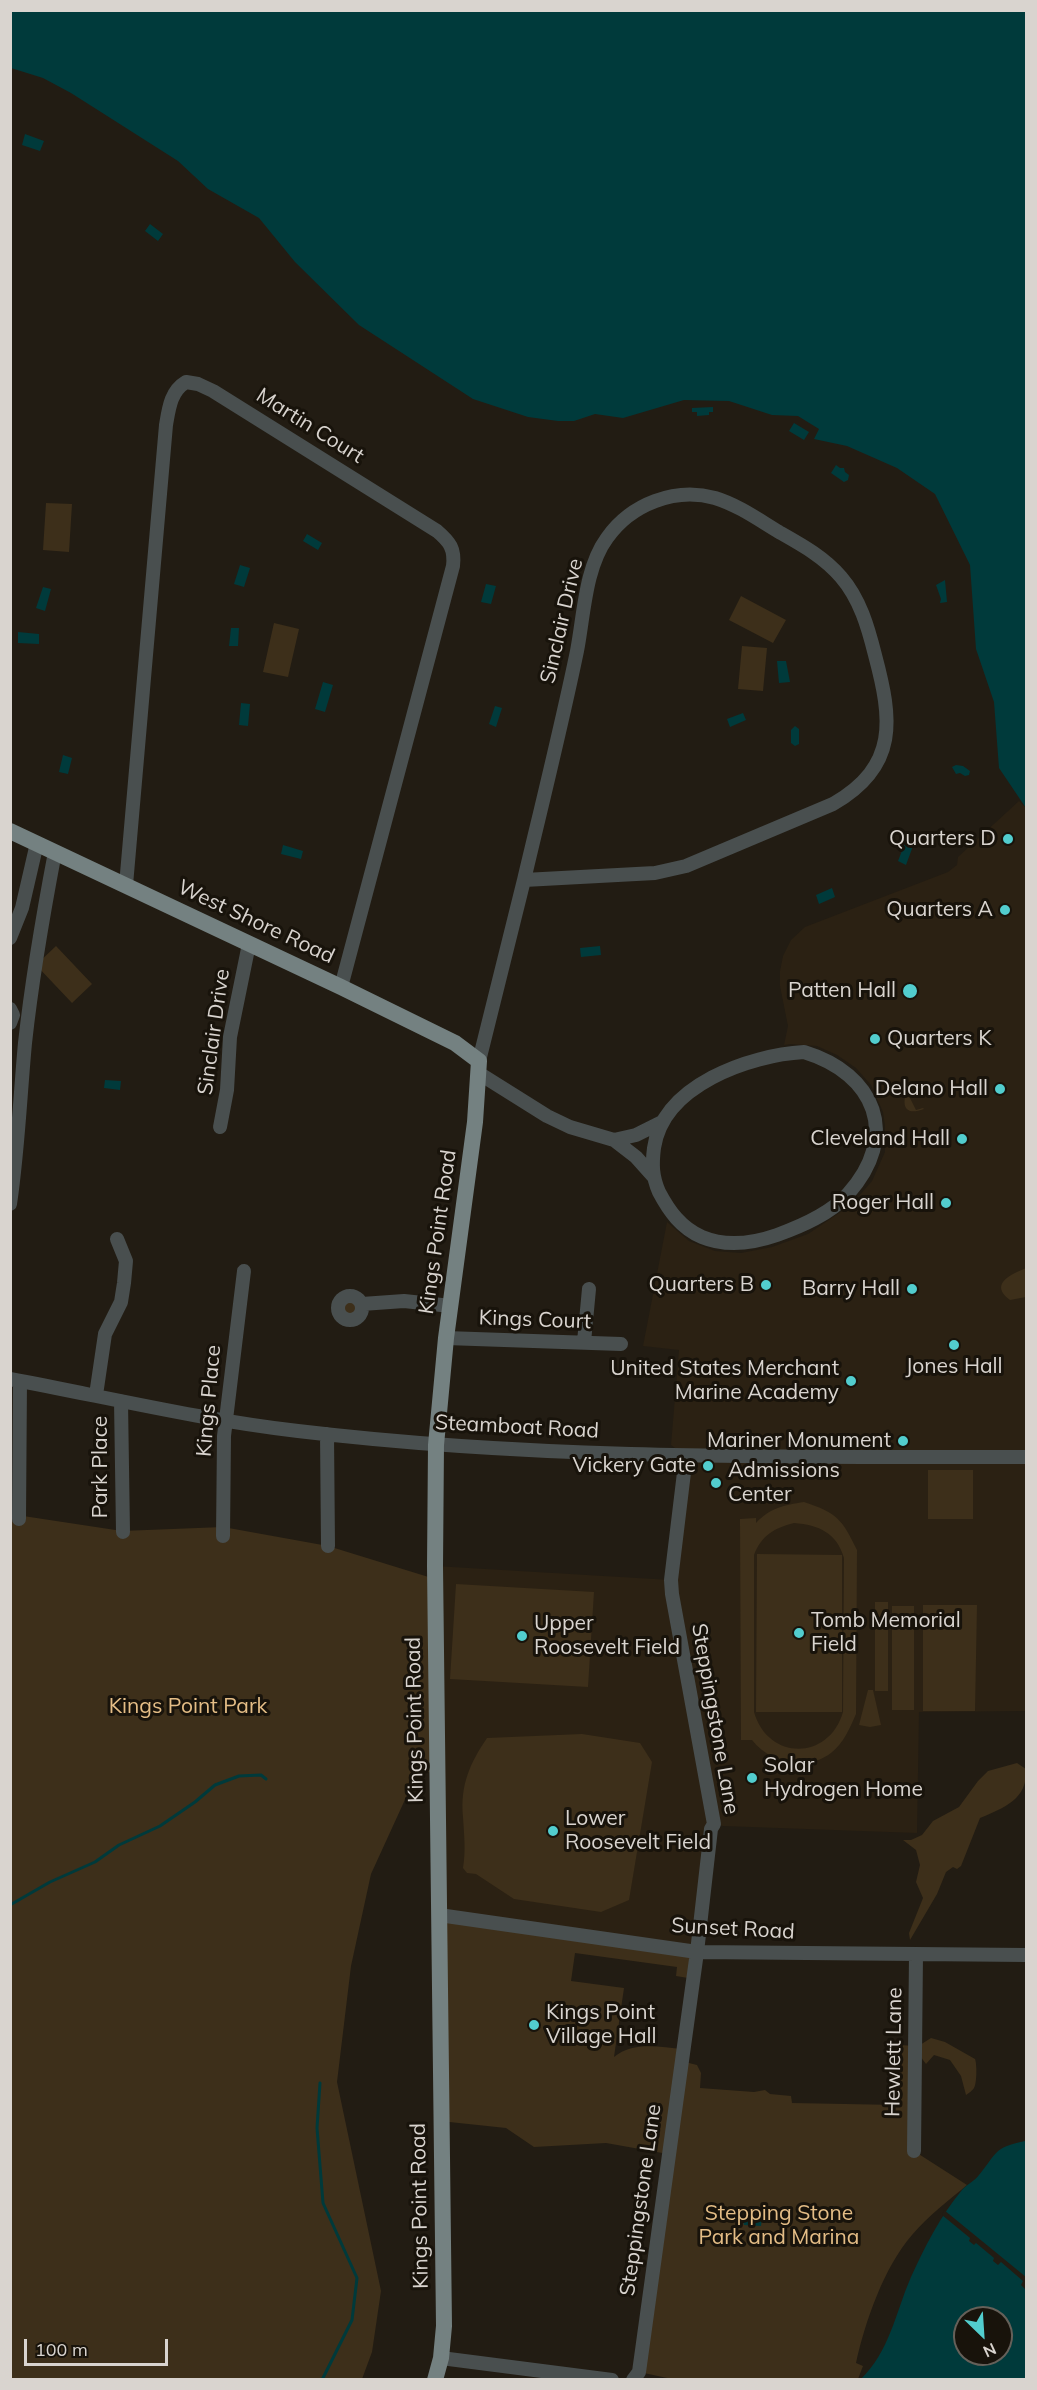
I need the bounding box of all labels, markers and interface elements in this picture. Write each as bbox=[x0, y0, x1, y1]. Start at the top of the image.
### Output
street label: Martin Court bbox=[252, 383, 368, 469]
street label: Sinclair Drive bbox=[535, 556, 589, 686]
place label: Quarters D bbox=[889, 826, 996, 852]
marker: Quarters D bbox=[1001, 832, 1015, 846]
street label: West Shore Road bbox=[174, 875, 338, 969]
place label: Quarters A bbox=[886, 897, 993, 923]
marker: Quarters A bbox=[998, 903, 1012, 917]
street label: Sinclair Drive bbox=[193, 967, 235, 1097]
place label: Patten Hall bbox=[788, 978, 896, 1004]
marker: Patten Hall bbox=[901, 982, 919, 1000]
place label: Quarters K bbox=[887, 1026, 992, 1052]
marker: Quarters K bbox=[868, 1032, 882, 1046]
place label: Delano Hall bbox=[875, 1076, 988, 1102]
marker: Delano Hall bbox=[993, 1082, 1007, 1096]
place label: Cleveland Hall bbox=[810, 1126, 950, 1152]
marker: Cleveland Hall bbox=[955, 1132, 969, 1146]
street label: Kings Point Road bbox=[414, 1148, 462, 1316]
place label: Roger Hall bbox=[832, 1190, 934, 1216]
marker: Roger Hall bbox=[939, 1196, 953, 1210]
place label: Quarters B bbox=[649, 1272, 754, 1298]
place label: Barry Hall bbox=[802, 1276, 900, 1302]
marker: Quarters B bbox=[759, 1278, 773, 1292]
marker: Barry Hall bbox=[905, 1282, 919, 1296]
street label: Kings Court bbox=[478, 1305, 592, 1335]
marker: Jones Hall bbox=[947, 1338, 961, 1352]
street label: Kings Place bbox=[192, 1344, 226, 1458]
place label: Jones Hall bbox=[905, 1354, 1003, 1380]
place label: United States Merchant Marine Academy bbox=[610, 1356, 839, 1406]
marker: United States Merchant Marine Academy bbox=[844, 1374, 858, 1388]
street label: Steamboat Road bbox=[434, 1410, 600, 1444]
street label: Park Place bbox=[88, 1416, 114, 1518]
place label: Mariner Monument bbox=[707, 1428, 891, 1454]
marker: Mariner Monument bbox=[896, 1434, 910, 1448]
place label: Vickery Gate bbox=[572, 1453, 696, 1479]
place label: Admissions Center bbox=[728, 1458, 840, 1508]
marker: Vickery Gate bbox=[701, 1459, 715, 1473]
marker: Admissions Center bbox=[709, 1476, 723, 1490]
place label: Tomb Memorial Field bbox=[811, 1608, 961, 1658]
place label: Upper Roosevelt Field bbox=[534, 1611, 680, 1661]
street label: Steppingstone Lane bbox=[686, 1622, 744, 1816]
marker: Tomb Memorial Field bbox=[792, 1626, 806, 1640]
marker: Upper Roosevelt Field bbox=[515, 1629, 529, 1643]
street label: Kings Point Road bbox=[401, 1637, 429, 1803]
park label: Kings Point Park bbox=[109, 1694, 267, 1720]
place label: Solar Hydrogen Home bbox=[764, 1753, 923, 1803]
marker: Solar Hydrogen Home bbox=[745, 1771, 759, 1785]
place label: Lower Roosevelt Field bbox=[565, 1806, 711, 1856]
marker: Lower Roosevelt Field bbox=[546, 1824, 560, 1838]
street label: Sunset Road bbox=[671, 1913, 795, 1945]
street label: Hewlett Lane bbox=[880, 1987, 908, 2117]
place label: Kings Point Village Hall bbox=[546, 2000, 657, 2050]
marker: Kings Point Village Hall bbox=[527, 2018, 541, 2032]
street label: Steppingstone Lane bbox=[615, 2102, 667, 2298]
street label: Kings Point Road bbox=[406, 2123, 434, 2289]
park label: Stepping Stone Park and Marina bbox=[699, 2201, 859, 2251]
north arrow bbox=[953, 2306, 1013, 2366]
scale bar bbox=[27, 2327, 171, 2365]
text: 100 m bbox=[35, 2338, 88, 2361]
text: N bbox=[980, 2339, 999, 2362]

